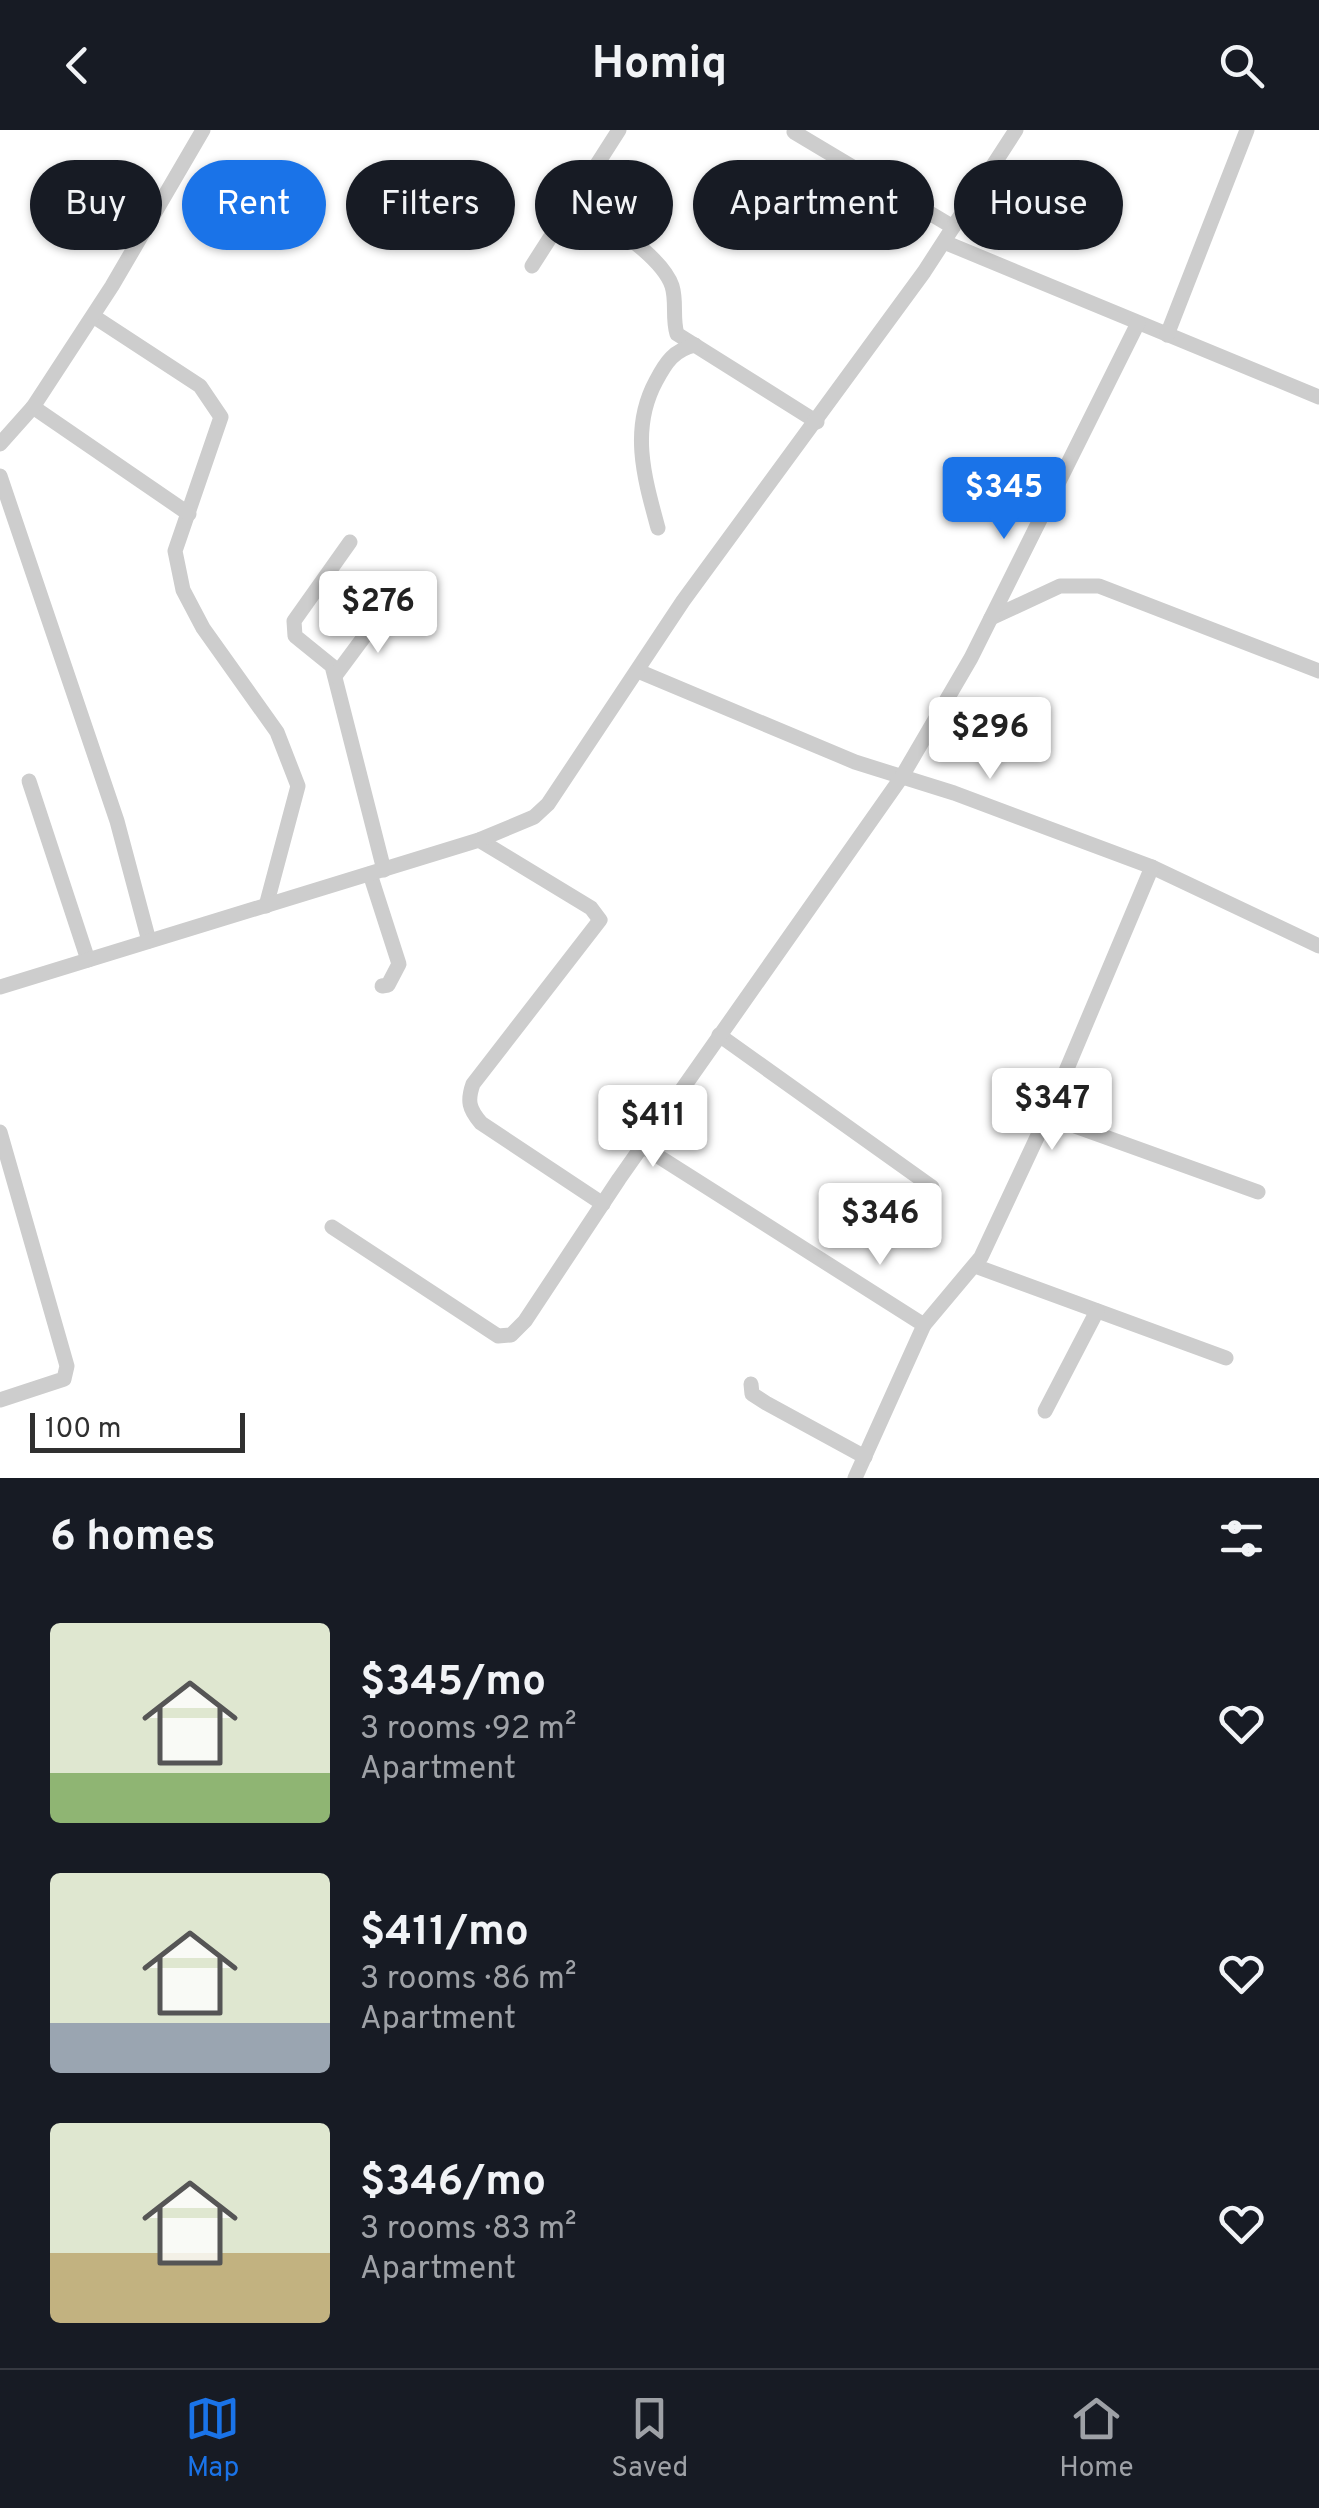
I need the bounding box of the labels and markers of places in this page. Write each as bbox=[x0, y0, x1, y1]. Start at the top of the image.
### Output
pin: $345 bbox=[945, 457, 1063, 542]
pin: $276 bbox=[319, 571, 437, 656]
pin: $296 bbox=[931, 697, 1049, 782]
pin: $347 bbox=[993, 1068, 1111, 1153]
pin: $411 bbox=[594, 1085, 712, 1170]
pin: $346 bbox=[821, 1183, 939, 1268]

